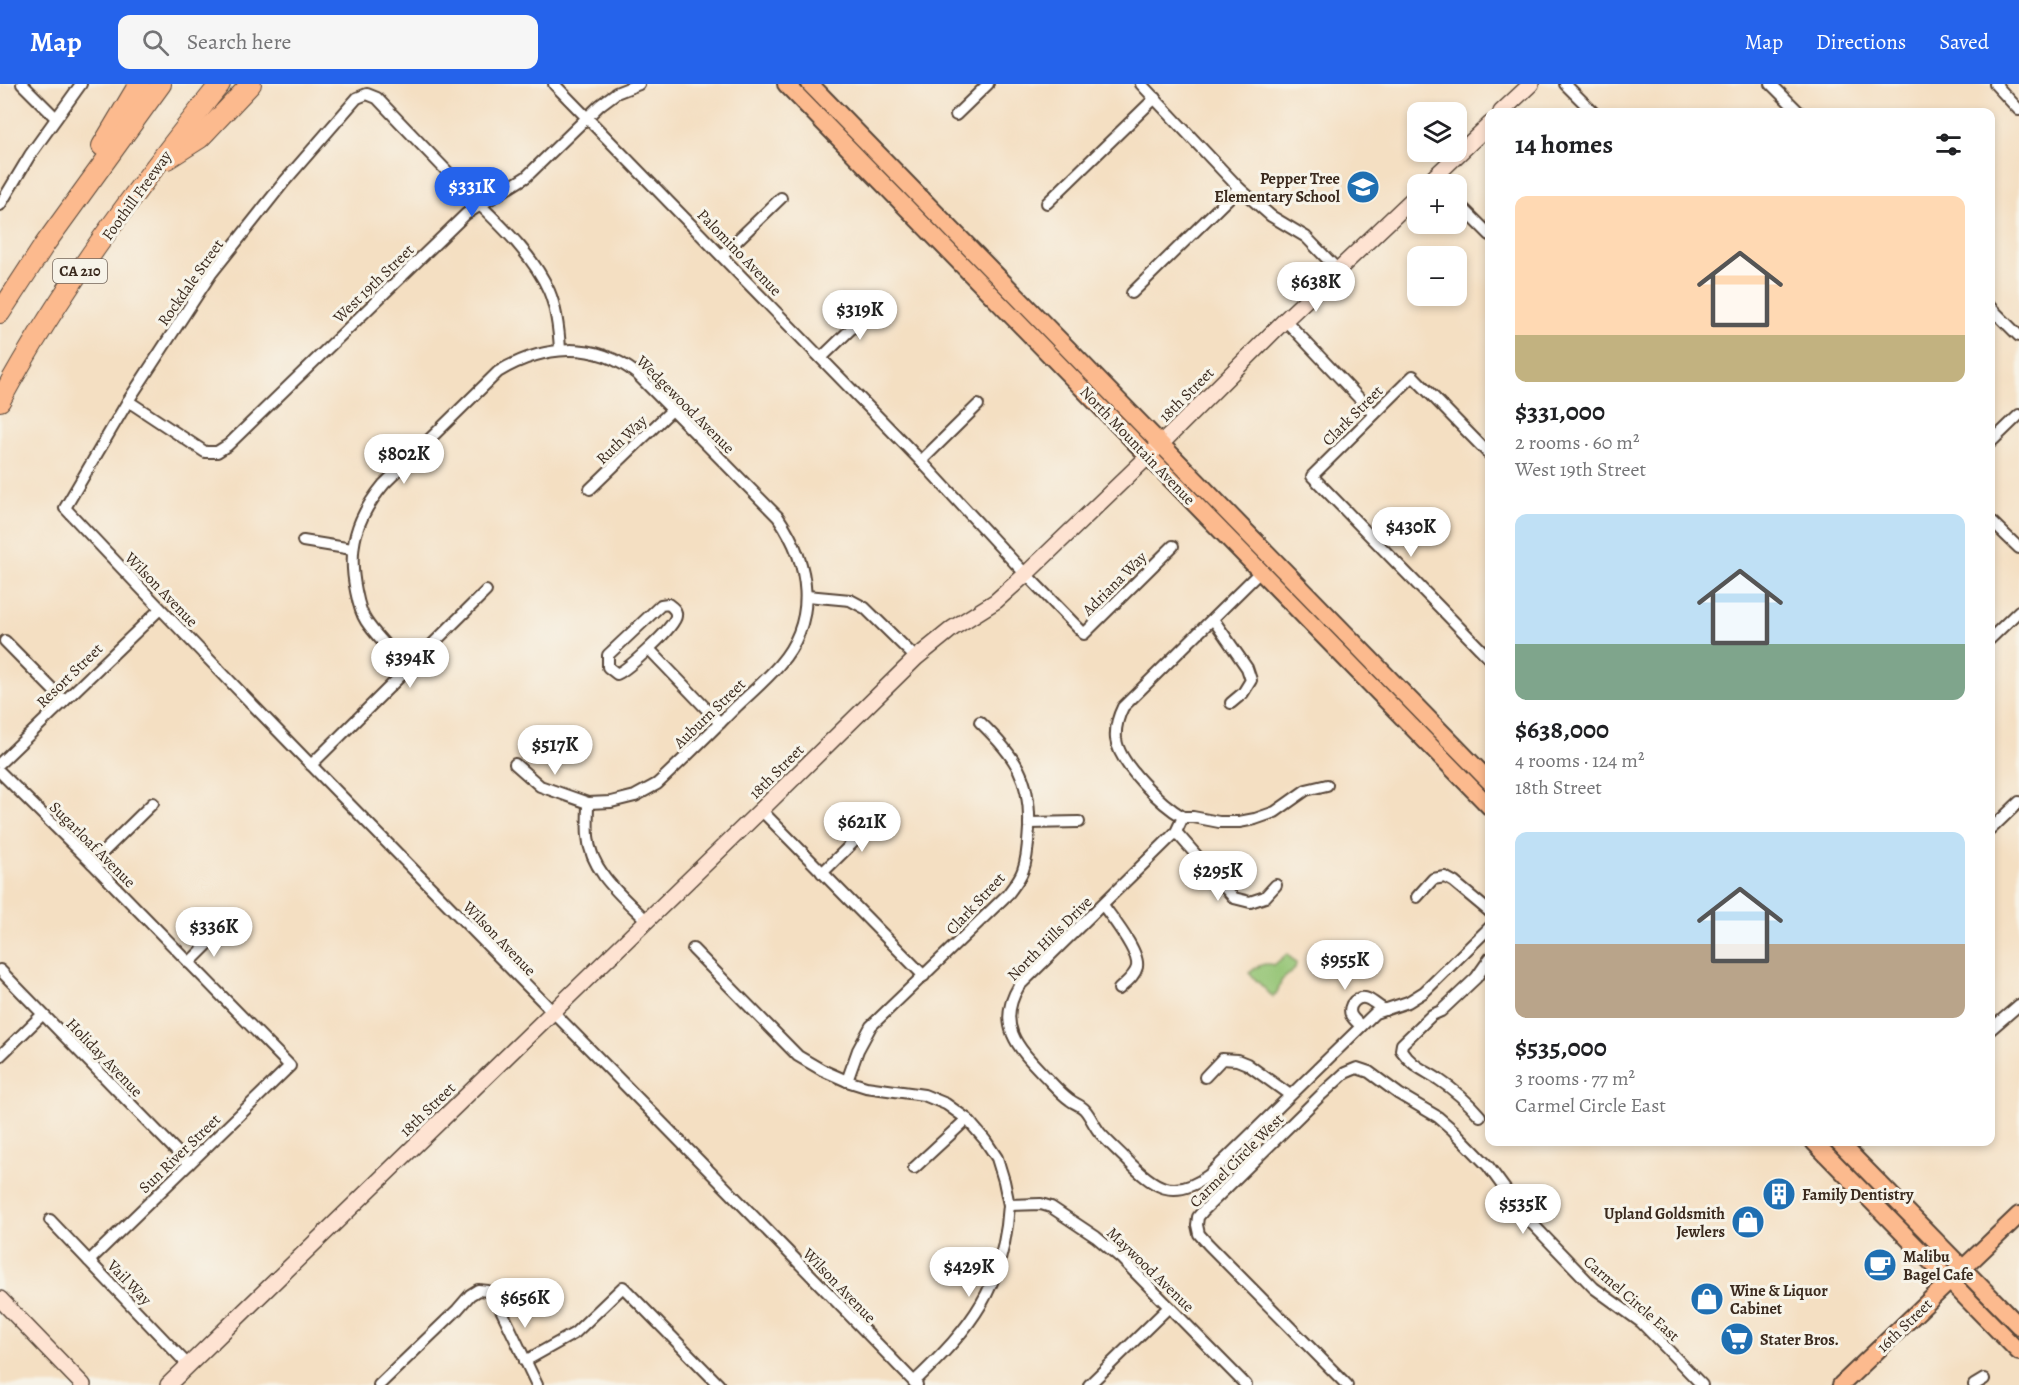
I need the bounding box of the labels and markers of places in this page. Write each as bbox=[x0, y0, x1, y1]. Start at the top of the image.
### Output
pin: $331K bbox=[430, 167, 514, 218]
place label: Pepper Tree Elementary School bbox=[1214, 168, 1341, 208]
school or university icon: Pepper Tree Elementary School bbox=[1345, 169, 1381, 205]
pin: $638K bbox=[1274, 262, 1358, 313]
pin: $319K bbox=[818, 290, 902, 341]
pin: $802K bbox=[362, 434, 446, 485]
pin: $430K bbox=[1369, 507, 1453, 558]
pin: $394K bbox=[368, 638, 452, 689]
pin: $517K bbox=[513, 725, 597, 776]
pin: $621K bbox=[820, 802, 904, 853]
pin: $295K bbox=[1176, 851, 1260, 902]
pin: $336K bbox=[172, 907, 256, 958]
pin: $955K bbox=[1303, 940, 1387, 991]
building icon: Family Dentistry bbox=[1761, 1176, 1797, 1212]
pin: $535K bbox=[1481, 1184, 1565, 1235]
place label: Family Dentistry bbox=[1802, 1184, 1914, 1206]
place label: Upland Goldsmith Jewlers bbox=[1604, 1203, 1725, 1243]
shop icon: Upland Goldsmith Jewlers bbox=[1730, 1204, 1766, 1240]
place label: Malibu Bagel Cafe bbox=[1903, 1246, 1973, 1286]
pin: $429K bbox=[927, 1247, 1011, 1298]
cafe icon: Malibu Bagel Cafe bbox=[1862, 1247, 1898, 1283]
pin: $656K bbox=[483, 1278, 567, 1329]
place label: Wine & Liquor Cabinet bbox=[1729, 1280, 1828, 1320]
shop icon: Wine & Liquor Cabinet bbox=[1689, 1281, 1725, 1317]
supermarket icon: Stater Bros. bbox=[1719, 1321, 1755, 1357]
place label: Stater Bros. bbox=[1760, 1329, 1839, 1351]

